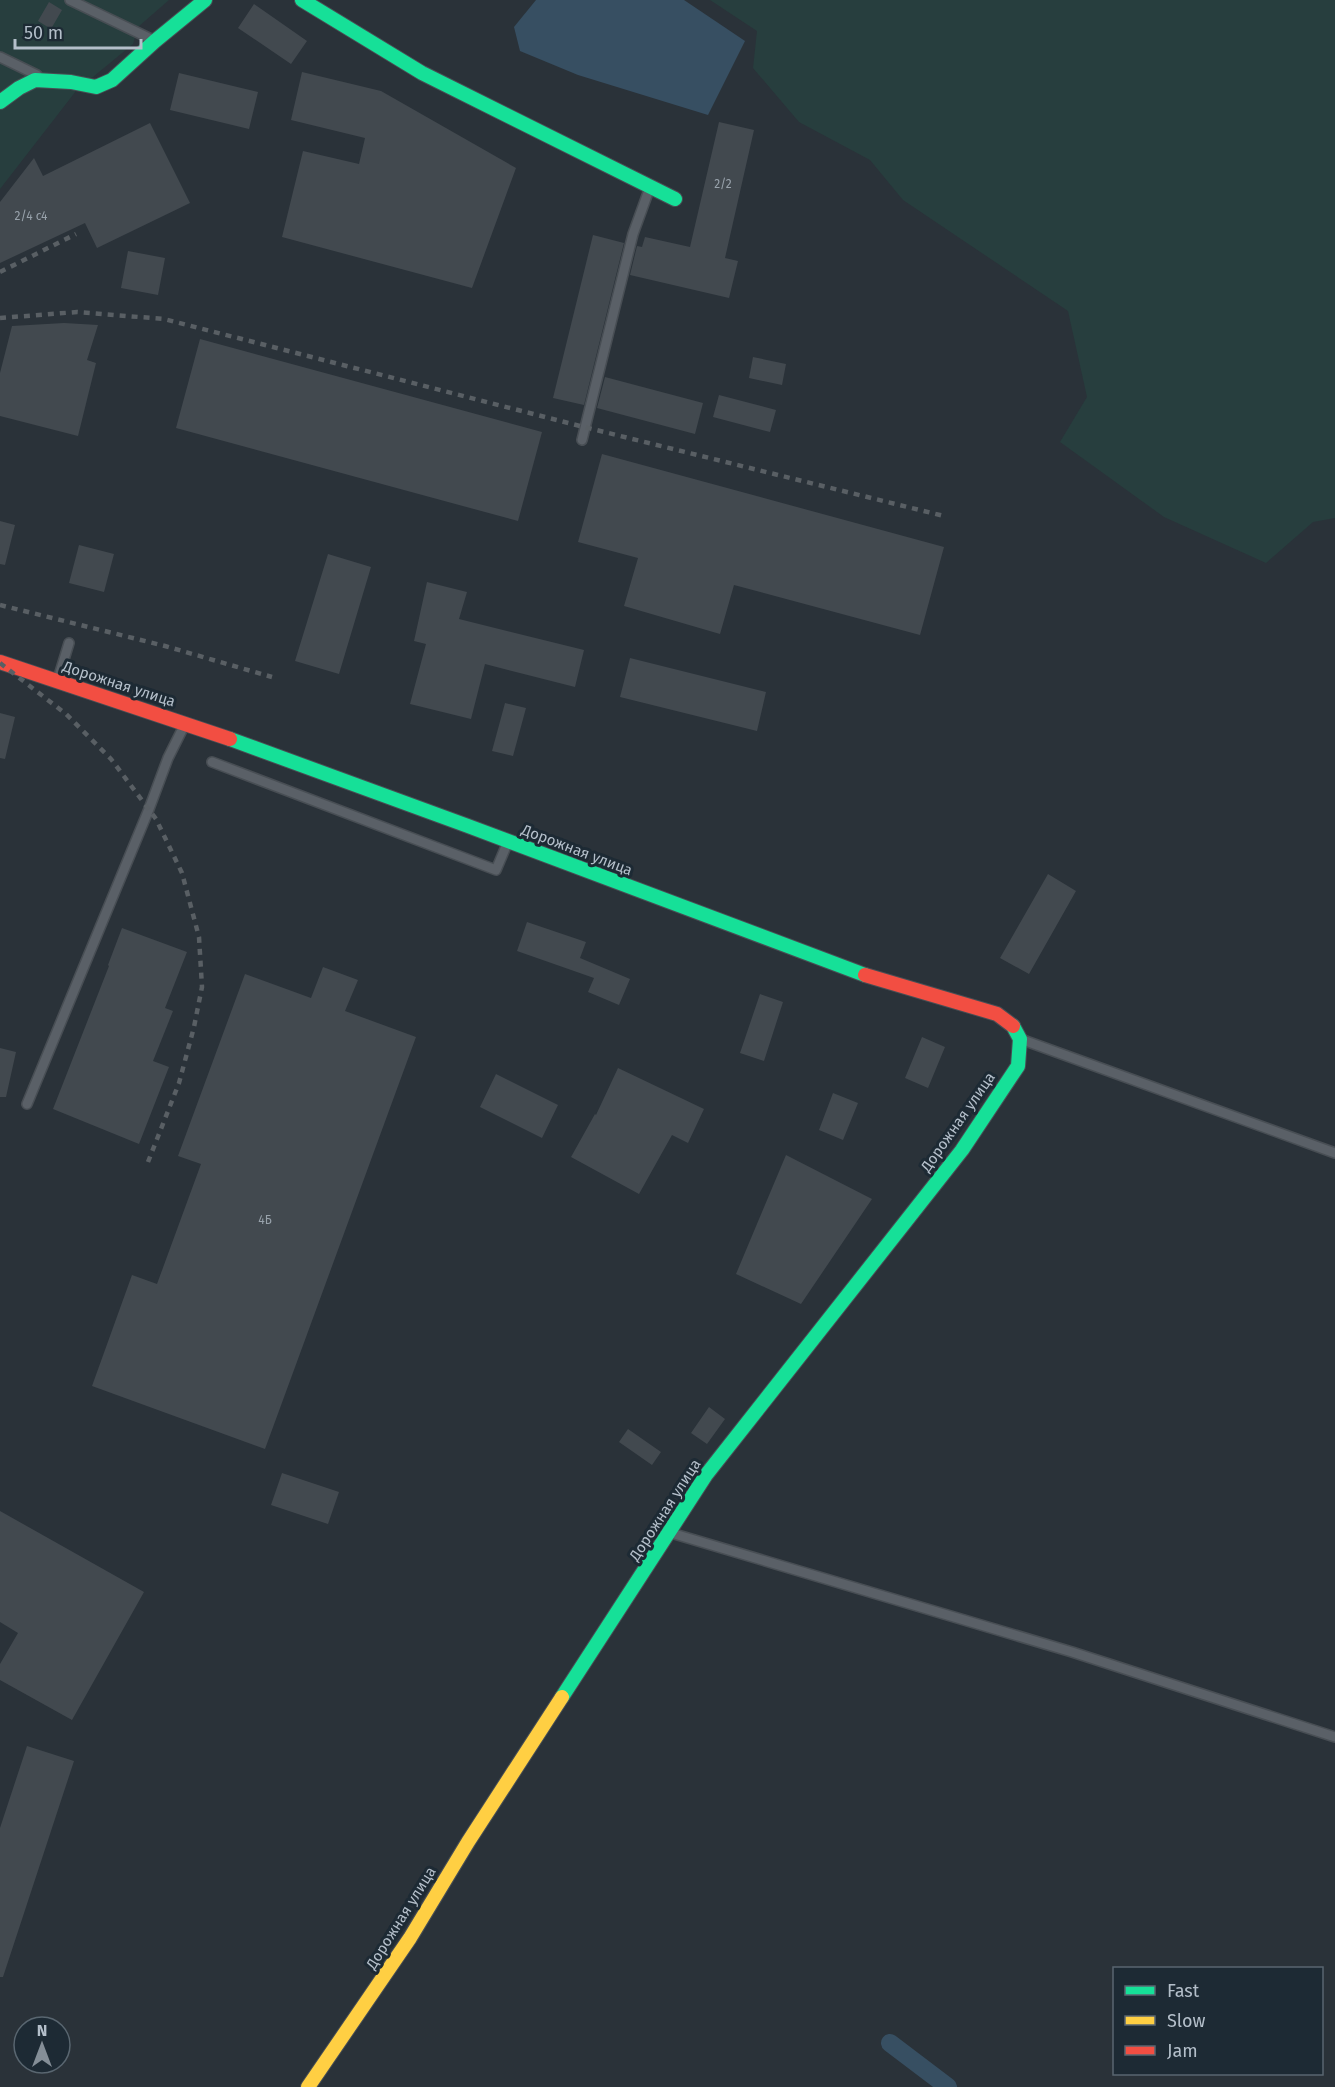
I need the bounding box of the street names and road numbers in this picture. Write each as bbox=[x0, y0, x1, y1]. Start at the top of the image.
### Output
street label: Дорожная улица bbox=[59, 657, 178, 711]
street label: Дорожная улица bbox=[518, 820, 635, 879]
street label: Дорожная улица bbox=[916, 1069, 999, 1176]
street label: Дорожная улица bbox=[625, 1456, 705, 1565]
street label: Дорожная улица bbox=[362, 1863, 440, 1973]

